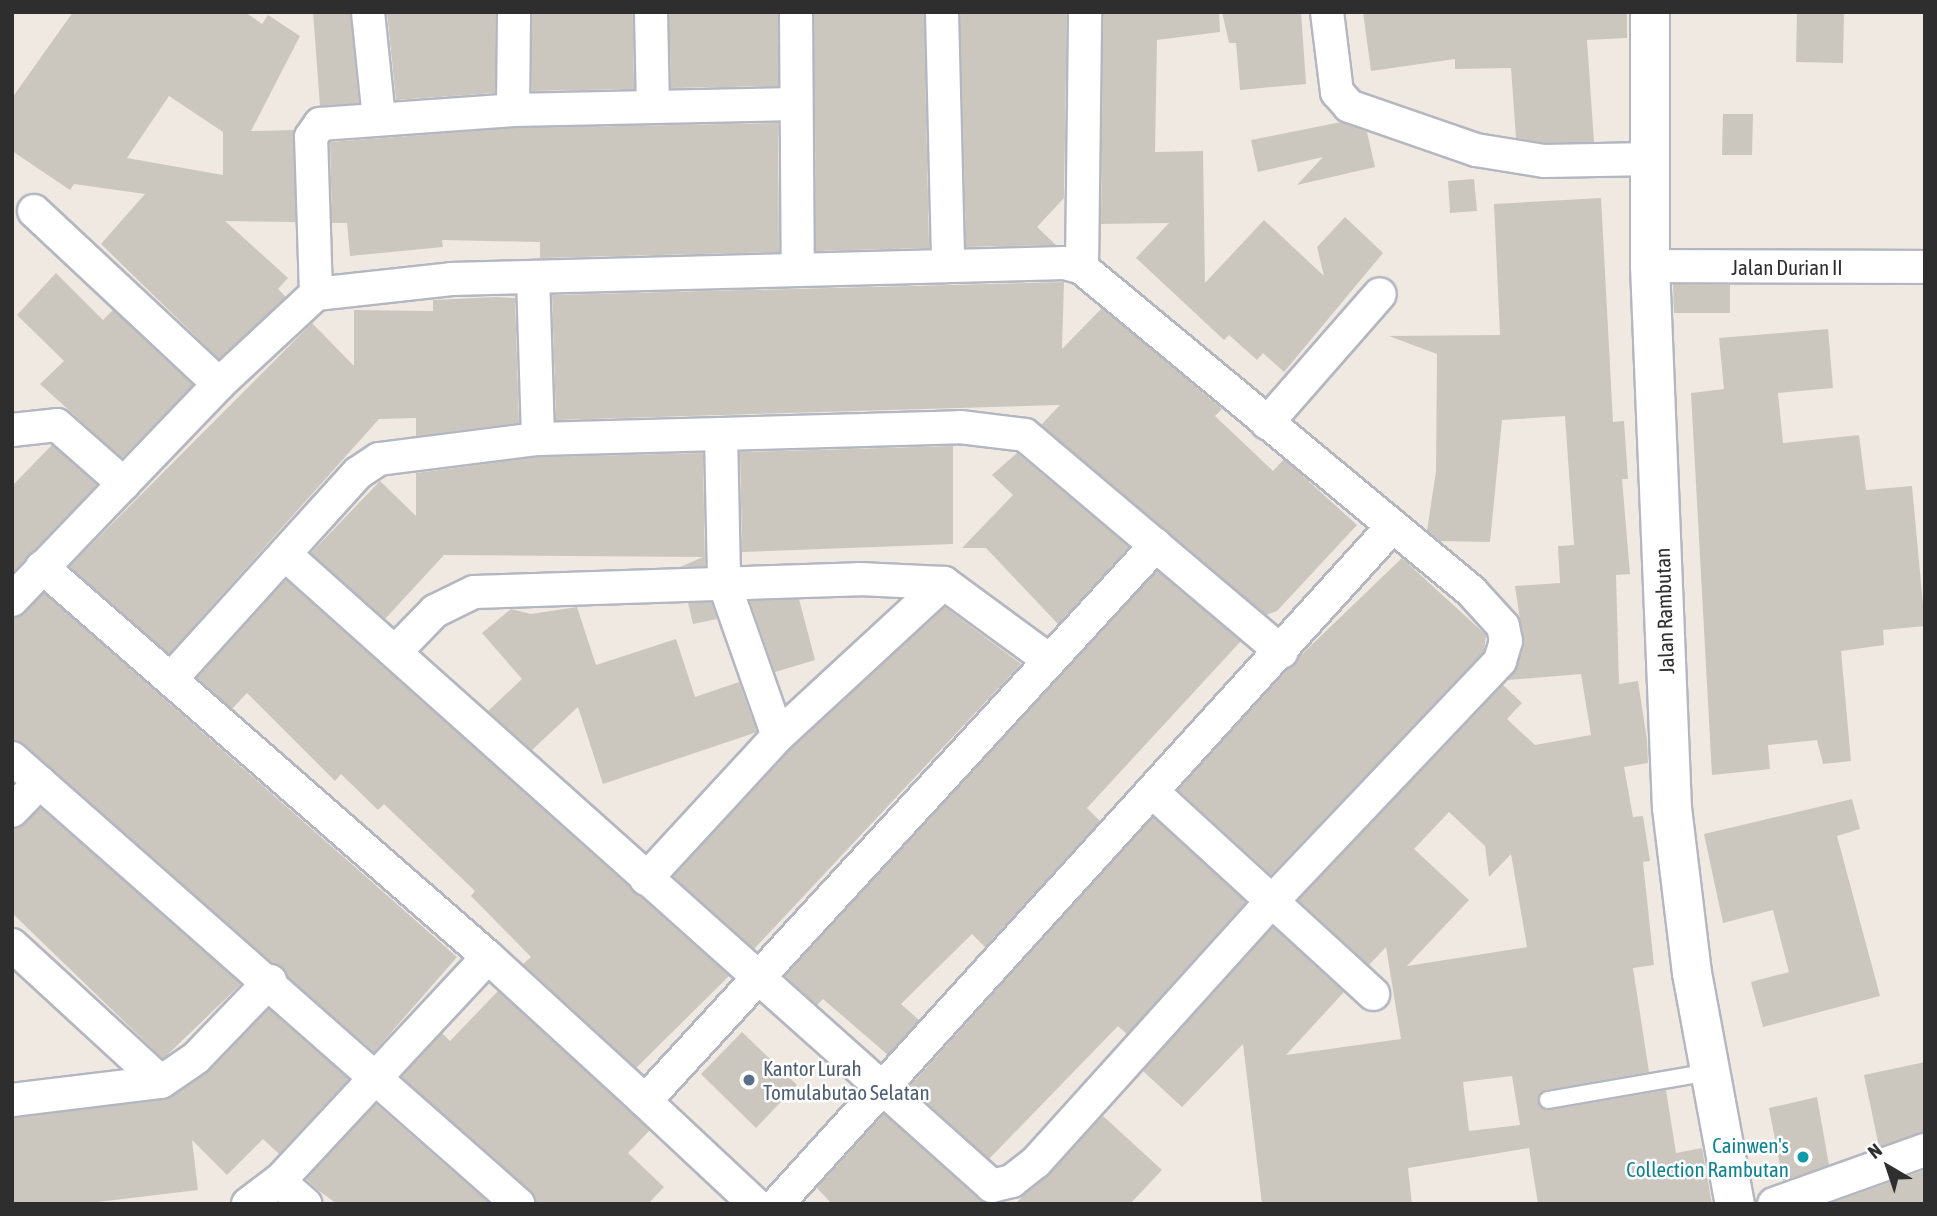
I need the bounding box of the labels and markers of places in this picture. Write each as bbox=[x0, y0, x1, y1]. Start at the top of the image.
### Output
place label: Kantor Lurah Tomulabutao Selatan bbox=[763, 1055, 930, 1105]
marker: Kantor Lurah Tomulabutao Selatan bbox=[741, 1072, 757, 1088]
place label: Cainwen's Collection Rambutan bbox=[1626, 1132, 1789, 1182]
marker: Cainwen's Collection Rambutan bbox=[1795, 1149, 1811, 1165]

